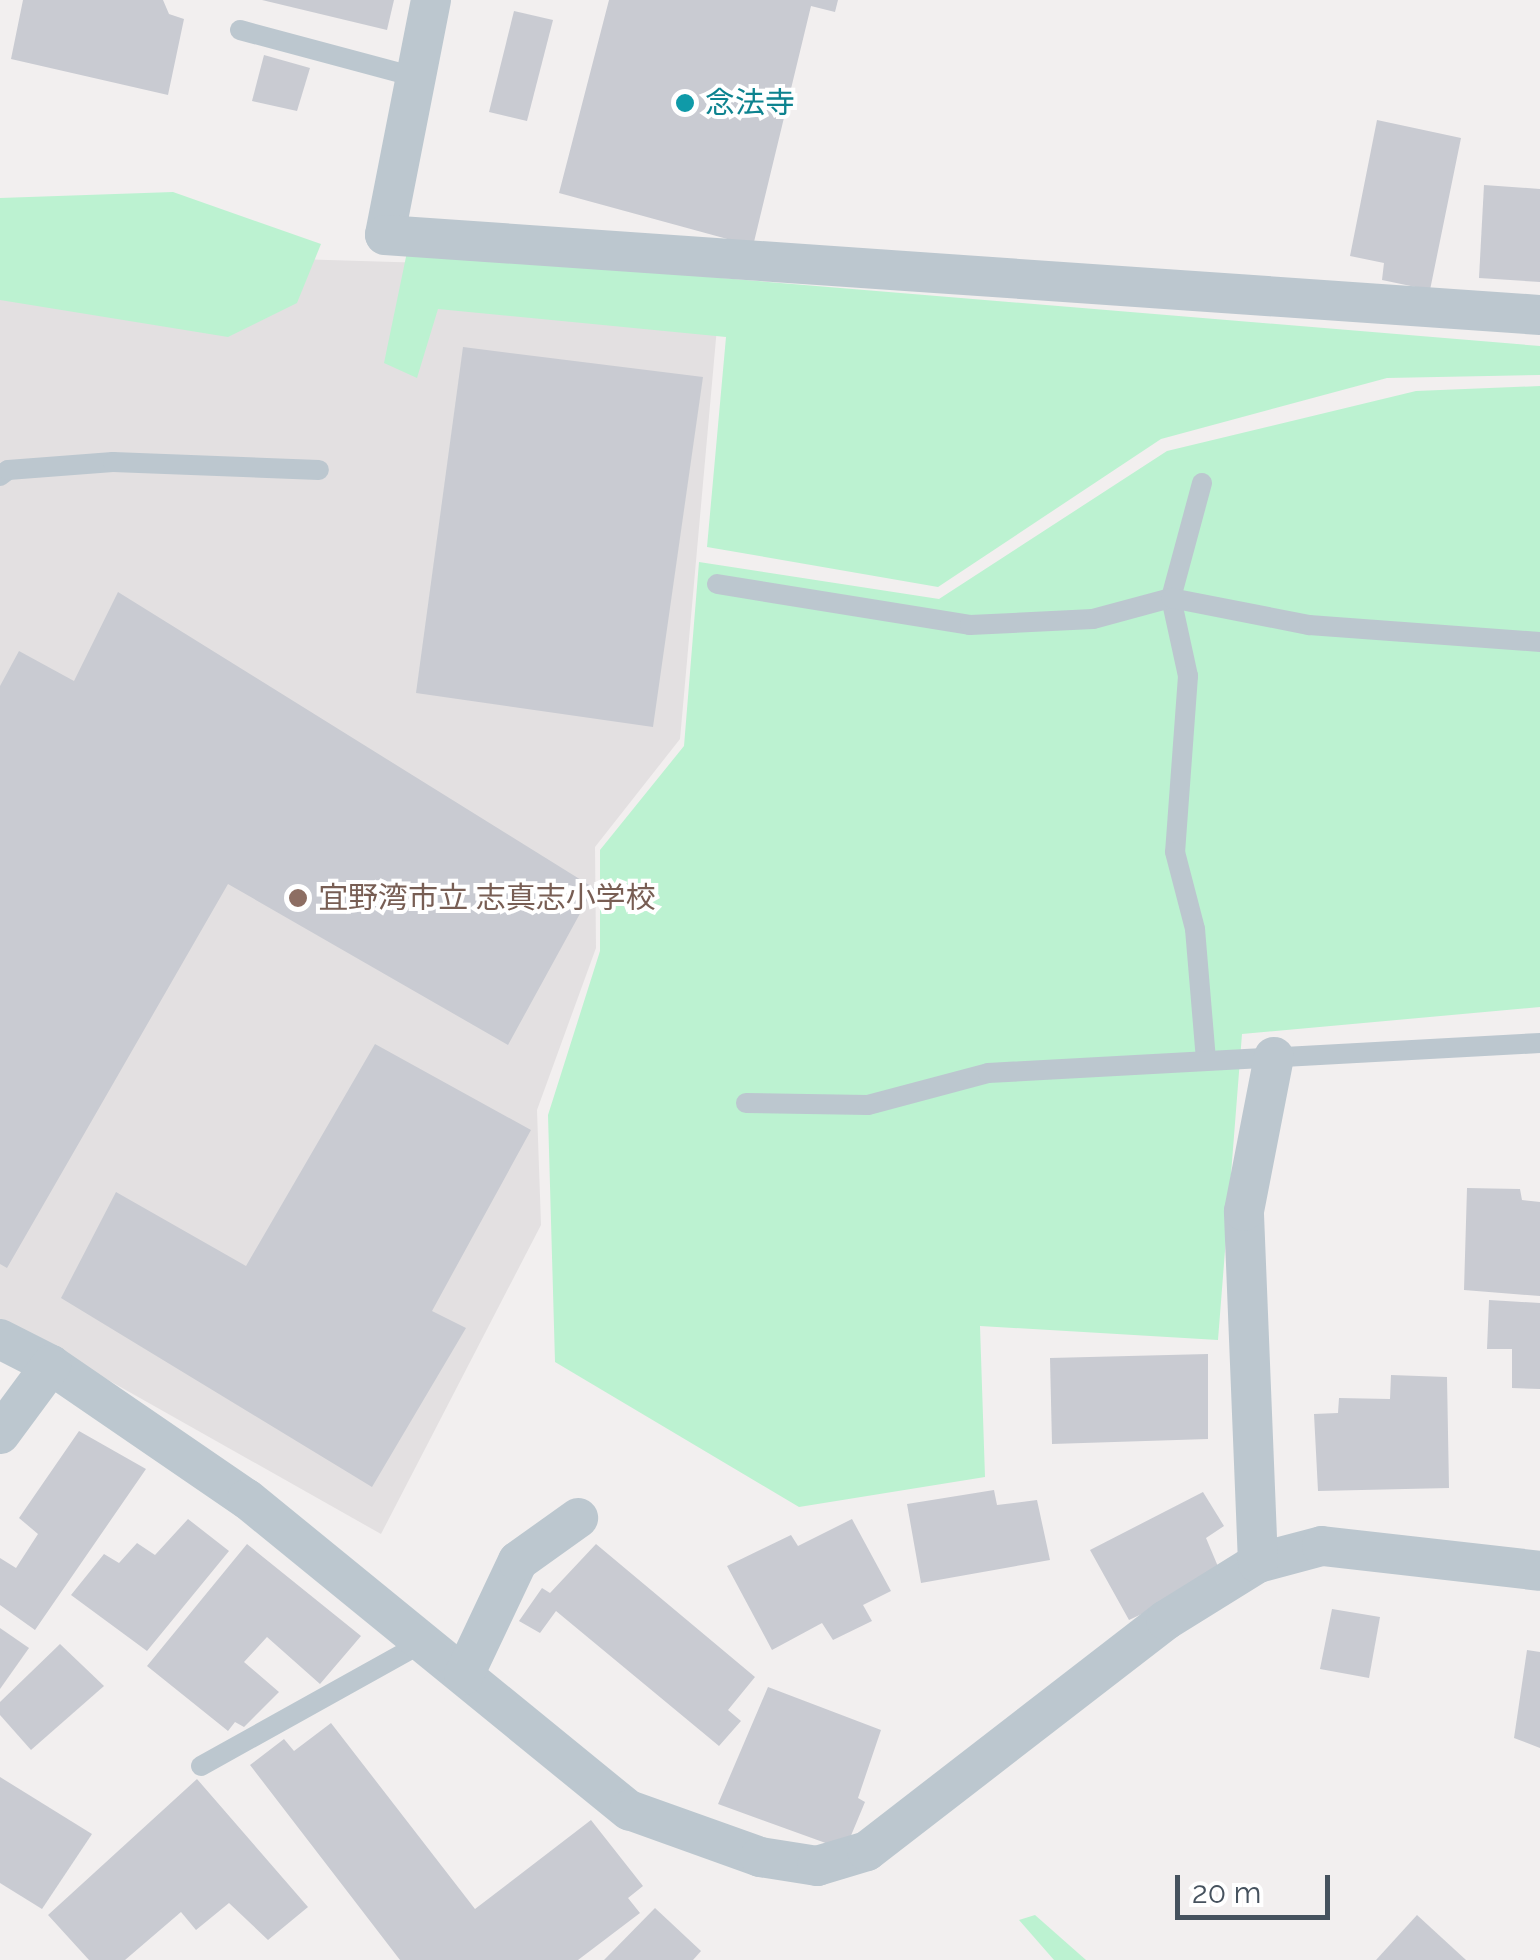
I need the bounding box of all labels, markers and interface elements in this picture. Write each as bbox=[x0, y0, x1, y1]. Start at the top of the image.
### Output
place label: 念法寺 bbox=[705, 85, 795, 121]
marker: 念法寺 bbox=[674, 92, 696, 114]
place label: 宜野湾市立 志真志小学校 bbox=[318, 880, 656, 916]
marker: 宜野湾市立 志真志小学校 bbox=[287, 887, 309, 909]
scale bar bbox=[1180, 1855, 1335, 1917]
text: 20 m bbox=[1192, 1875, 1261, 1910]

